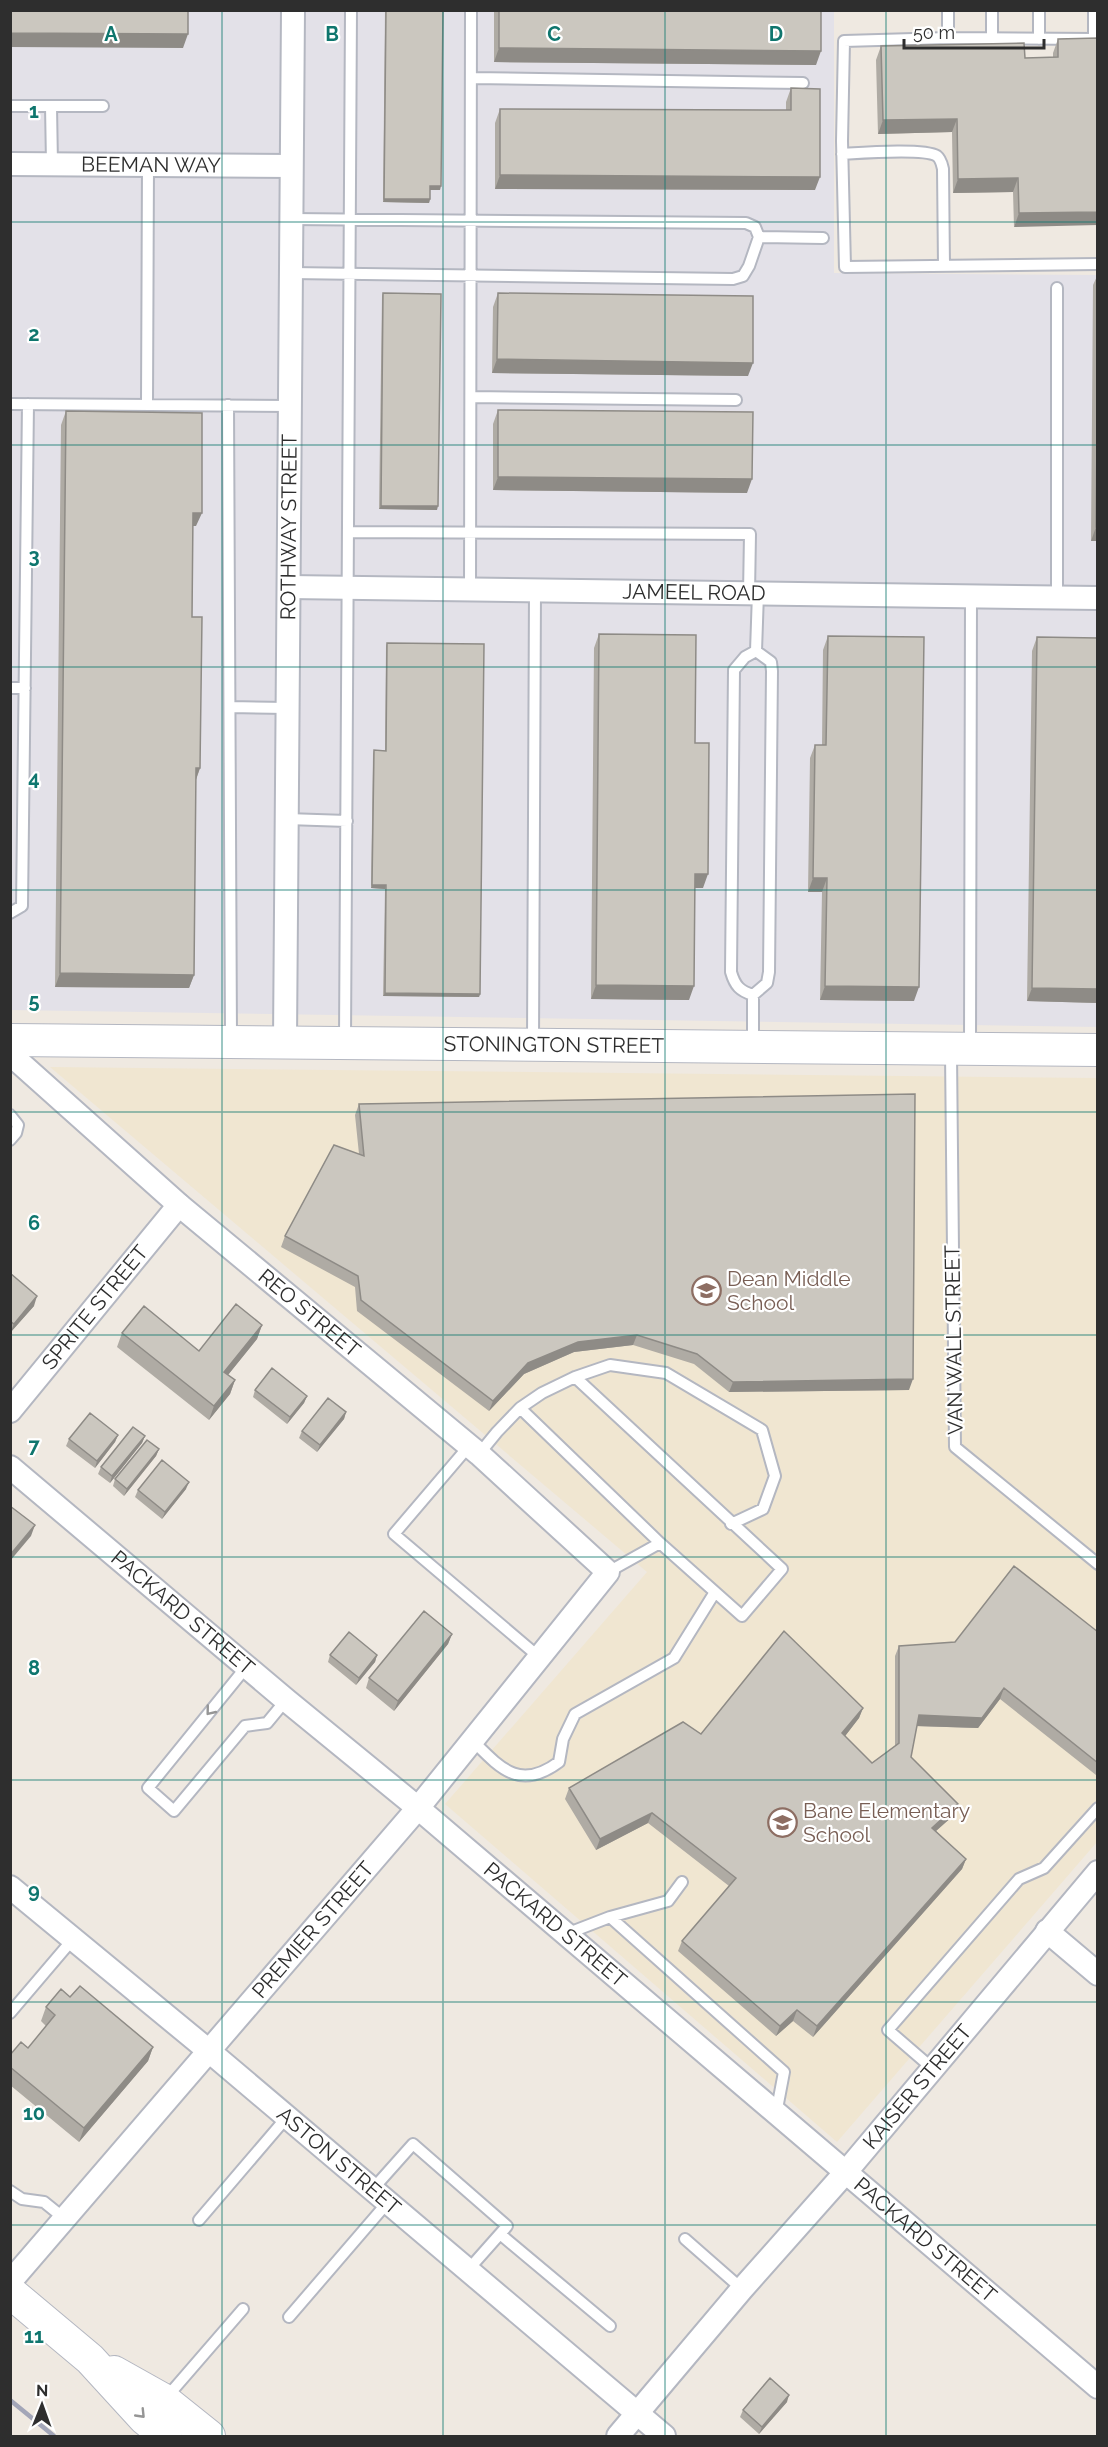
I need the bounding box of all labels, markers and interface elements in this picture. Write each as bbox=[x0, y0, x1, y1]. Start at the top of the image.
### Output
scale bar bbox=[904, 12, 1044, 50]
text: A bbox=[104, 22, 118, 46]
text: B bbox=[325, 22, 339, 46]
text: C bbox=[547, 22, 561, 46]
text: D bbox=[769, 22, 783, 46]
text: 50 m bbox=[913, 22, 955, 43]
text: 1 bbox=[29, 99, 39, 123]
street label: BEEMAN WAY bbox=[81, 152, 221, 178]
text: 2 bbox=[28, 322, 40, 346]
street label: ROTHWAY STREET bbox=[275, 433, 302, 620]
text: 3 bbox=[28, 544, 40, 568]
street label: JAMEEL ROAD bbox=[622, 579, 766, 605]
text: 4 bbox=[28, 766, 40, 790]
text: 5 bbox=[28, 989, 40, 1013]
street label: STONINGTON STREET bbox=[444, 1031, 665, 1058]
text: 6 bbox=[28, 1211, 40, 1235]
street label: SPRITE STREET bbox=[36, 1240, 153, 1374]
street label: VAN WALL STREET bbox=[939, 1245, 968, 1435]
street label: REO STREET bbox=[254, 1263, 366, 1362]
place label: Dean Middle School bbox=[727, 1266, 851, 1315]
school or university icon: Dean Middle School bbox=[690, 1275, 722, 1307]
text: 7 bbox=[28, 1434, 40, 1458]
street label: PACKARD STREET bbox=[106, 1545, 260, 1680]
text: 8 bbox=[28, 1656, 40, 1680]
one-way arrow bbox=[206, 1704, 217, 1715]
place label: Bane Elementary School bbox=[803, 1798, 970, 1847]
school or university icon: Bane Elementary School bbox=[766, 1807, 798, 1839]
street label: PREMIER STREET bbox=[247, 1856, 379, 2003]
street label: PACKARD STREET bbox=[479, 1857, 632, 1992]
text: 9 bbox=[28, 1879, 40, 1903]
street label: KAISER STREET bbox=[858, 2019, 977, 2154]
text: 10 bbox=[23, 2101, 45, 2125]
street label: ASTON STREET bbox=[272, 2101, 406, 2220]
street label: PACKARD STREET bbox=[849, 2172, 1002, 2307]
text: 11 bbox=[24, 2324, 44, 2348]
north arrow bbox=[12, 2375, 72, 2435]
text: N bbox=[36, 2381, 49, 2400]
one-way arrow bbox=[133, 2407, 144, 2418]

